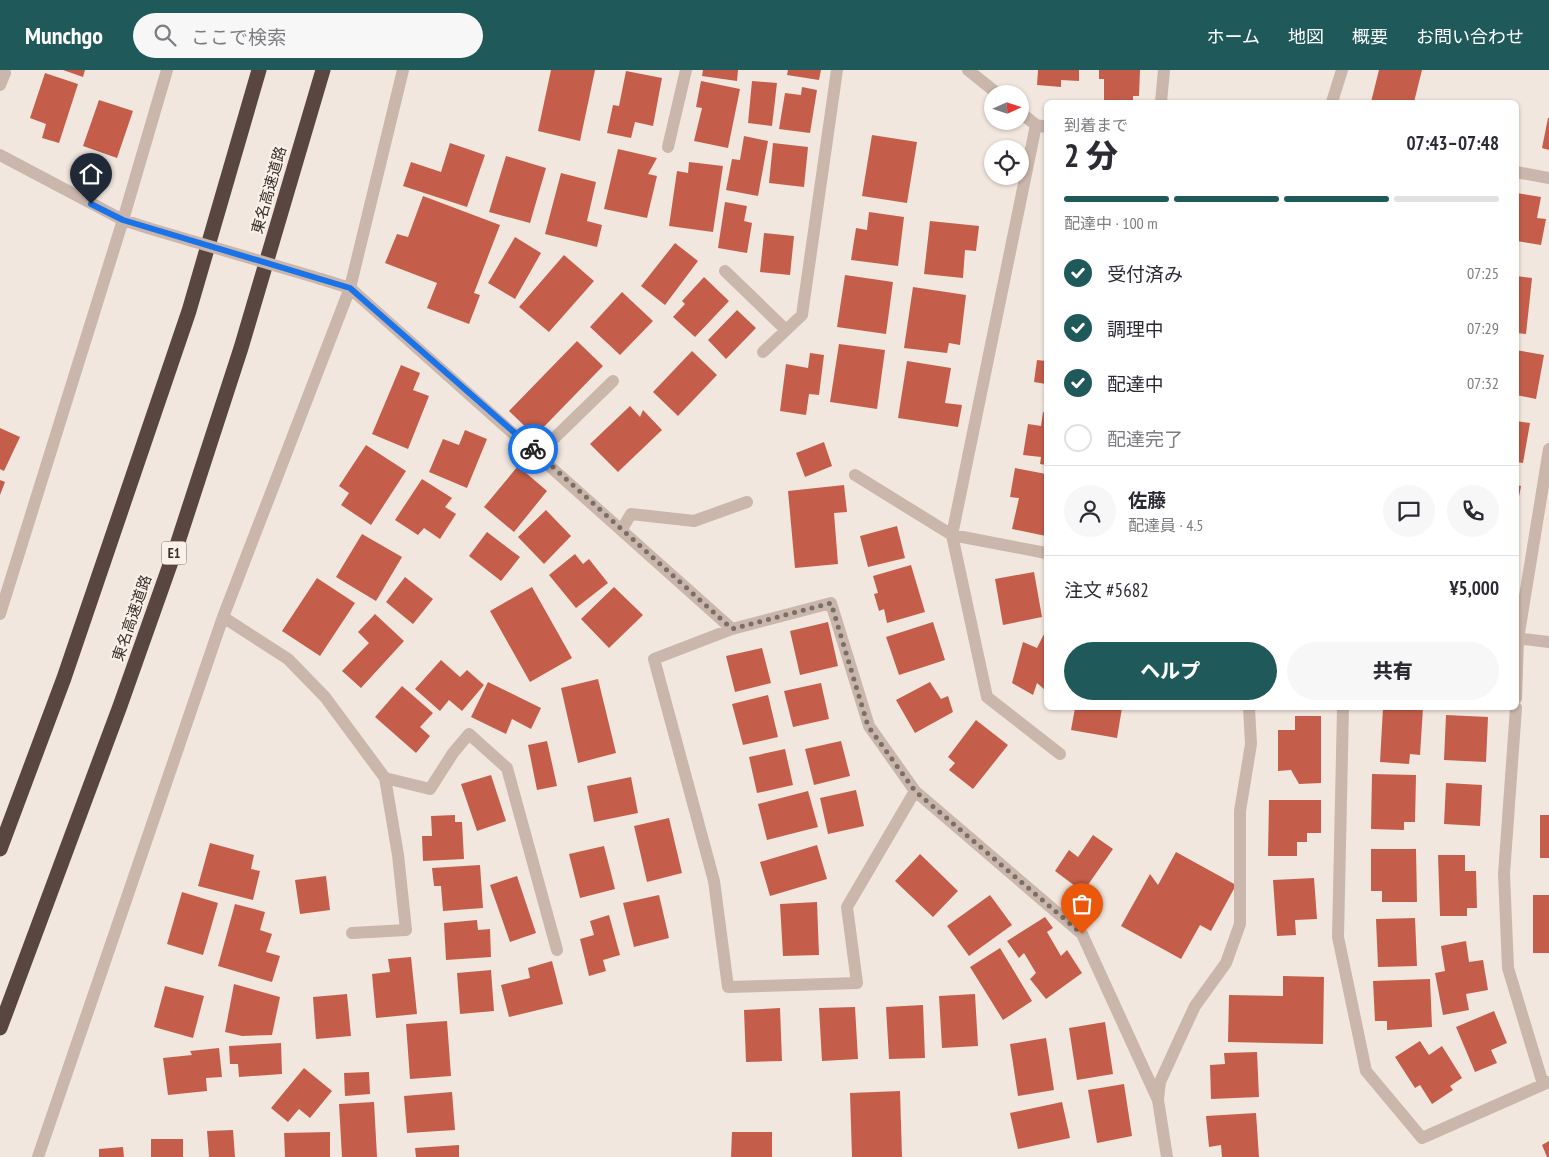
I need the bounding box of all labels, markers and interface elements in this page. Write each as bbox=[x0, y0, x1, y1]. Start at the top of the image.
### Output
search box bbox=[133, 13, 483, 58]
text: Munchgo bbox=[25, 20, 103, 51]
icon: search bbox=[151, 21, 179, 49]
text: ここで検索 bbox=[191, 25, 286, 49]
text: ホーム bbox=[1207, 25, 1260, 48]
text: 地図 bbox=[1288, 25, 1324, 48]
text: 概要 bbox=[1352, 25, 1388, 48]
text: お問い合わせ bbox=[1416, 25, 1524, 48]
north arrow bbox=[984, 85, 1029, 130]
map controls bbox=[984, 85, 1029, 185]
text: 到着まで bbox=[1064, 115, 1128, 135]
text: 07:43–07:48 bbox=[1406, 131, 1499, 155]
text: 2 分 bbox=[1064, 134, 1118, 176]
button: locate bbox=[984, 140, 1029, 185]
street label: 東名高速道路 bbox=[247, 144, 290, 236]
pin bbox=[70, 153, 112, 204]
icon: home bbox=[77, 160, 105, 188]
text: 配達中 · 100 m bbox=[1064, 213, 1158, 233]
icon: check bbox=[1064, 259, 1092, 287]
text: 受付済み bbox=[1107, 262, 1183, 286]
text: 07:25 bbox=[1467, 263, 1499, 283]
icon: check bbox=[1064, 314, 1092, 342]
text: 調理中 bbox=[1107, 317, 1164, 341]
text: 07:29 bbox=[1467, 318, 1499, 338]
icon: check bbox=[1064, 369, 1092, 397]
text: 配達中 bbox=[1107, 372, 1164, 396]
text: 07:32 bbox=[1467, 373, 1499, 393]
courier bbox=[508, 424, 558, 474]
text: 配達完了 bbox=[1107, 427, 1183, 451]
icon: bike bbox=[519, 435, 547, 463]
button: person bbox=[1064, 485, 1116, 537]
button: chat bbox=[1383, 485, 1435, 537]
button: phone bbox=[1447, 485, 1499, 537]
text: 佐藤 bbox=[1128, 488, 1166, 512]
text: 配達員 · 4.5 bbox=[1128, 515, 1203, 535]
road number: E1 bbox=[162, 542, 186, 564]
street label: 東名高速道路 bbox=[108, 572, 155, 663]
text: ¥5,000 bbox=[1449, 576, 1499, 600]
text: 注文 #5682 bbox=[1064, 578, 1149, 602]
button: ヘルプ bbox=[1064, 642, 1277, 700]
button: 共有 bbox=[1287, 642, 1499, 700]
pin bbox=[1061, 883, 1103, 934]
icon: bag bbox=[1068, 890, 1096, 918]

